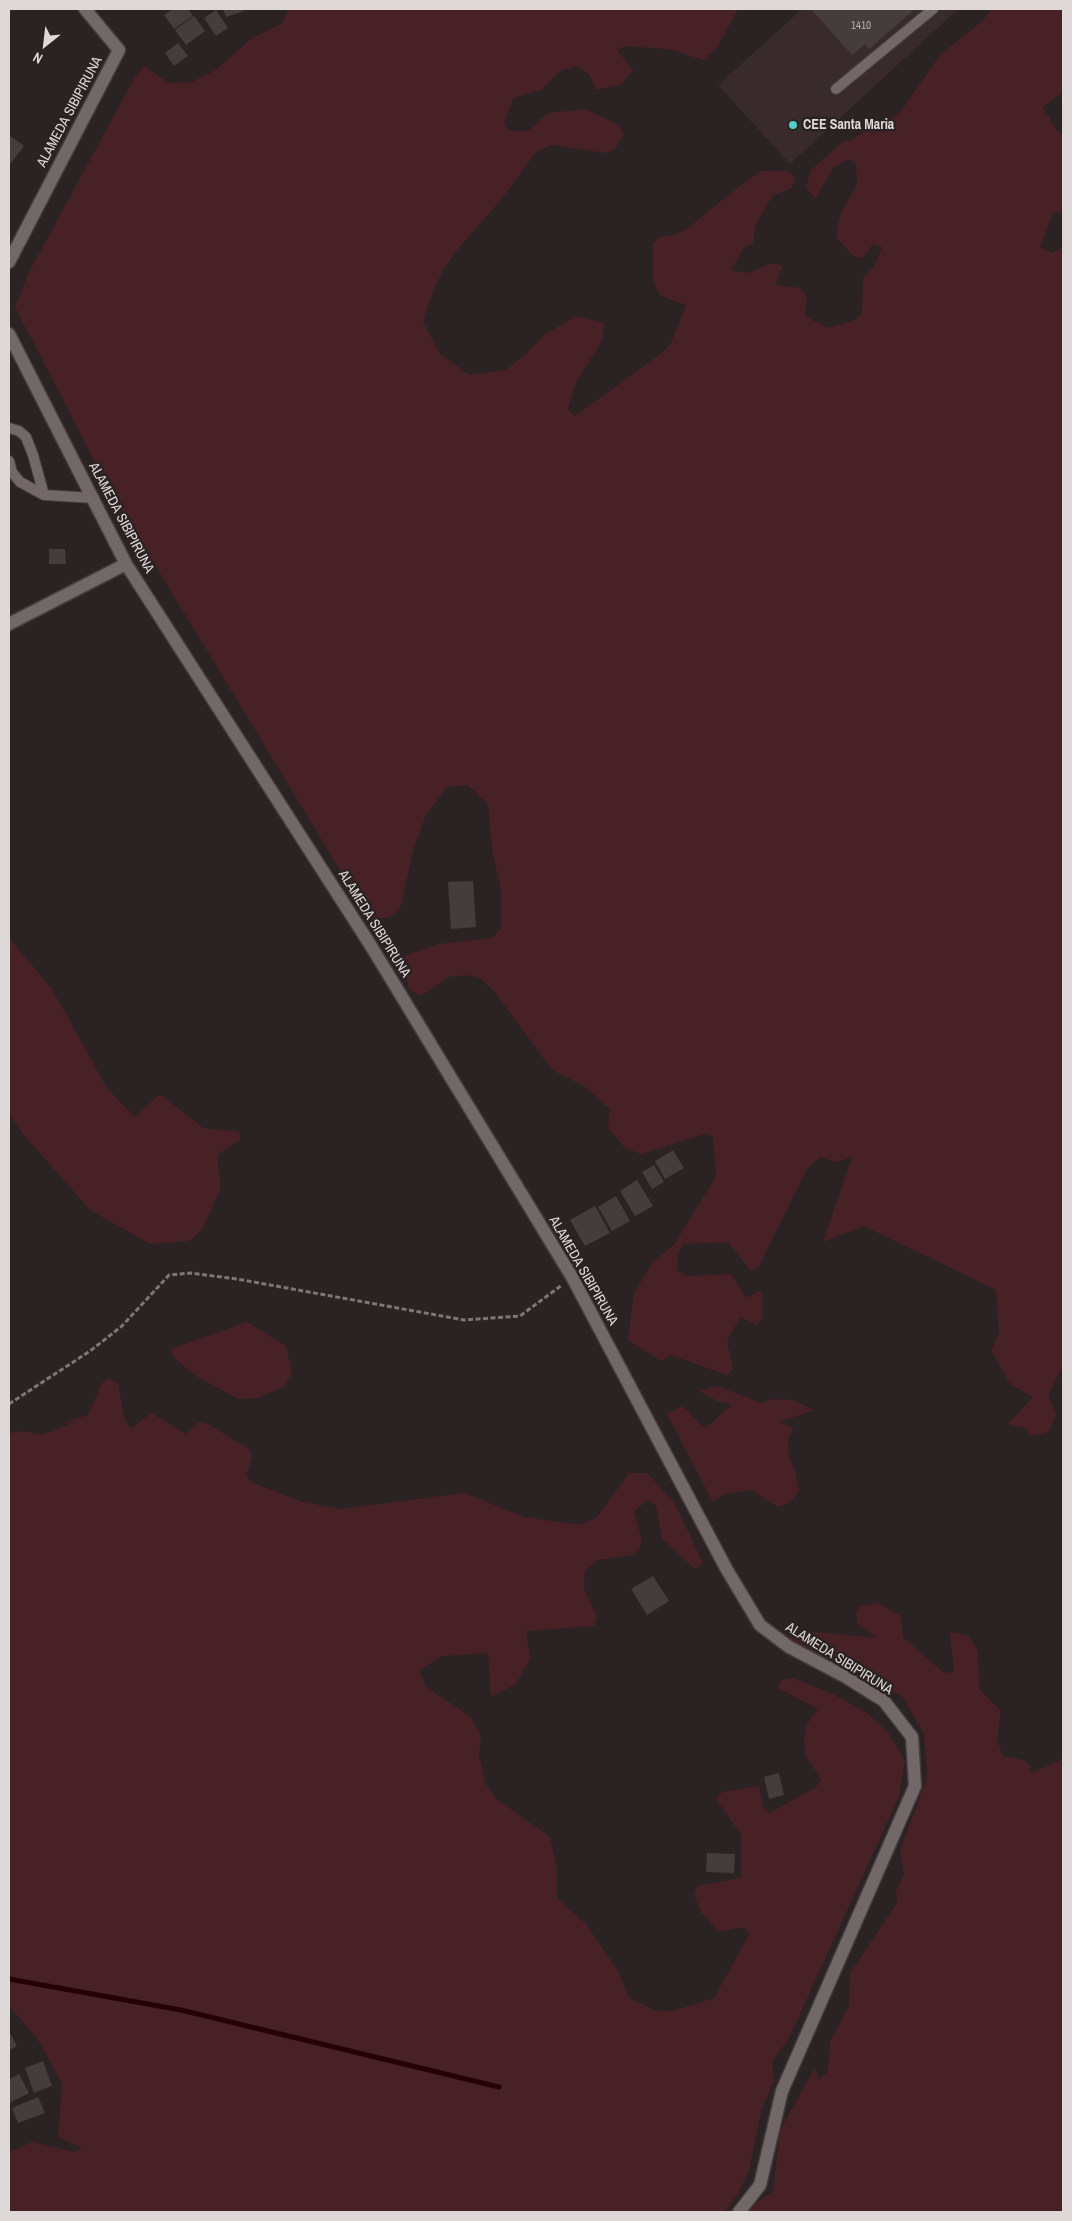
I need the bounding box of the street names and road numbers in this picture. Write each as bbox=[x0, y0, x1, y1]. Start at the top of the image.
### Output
street label: ALAMEDA SIBIPIRUNA bbox=[34, 54, 106, 170]
street label: ALAMEDA SIBIPIRUNA bbox=[85, 460, 157, 576]
street label: ALAMEDA SIBIPIRUNA bbox=[334, 867, 414, 981]
street label: ALAMEDA SIBIPIRUNA bbox=[545, 1213, 621, 1329]
street label: ALAMEDA SIBIPIRUNA bbox=[782, 1619, 896, 1699]

